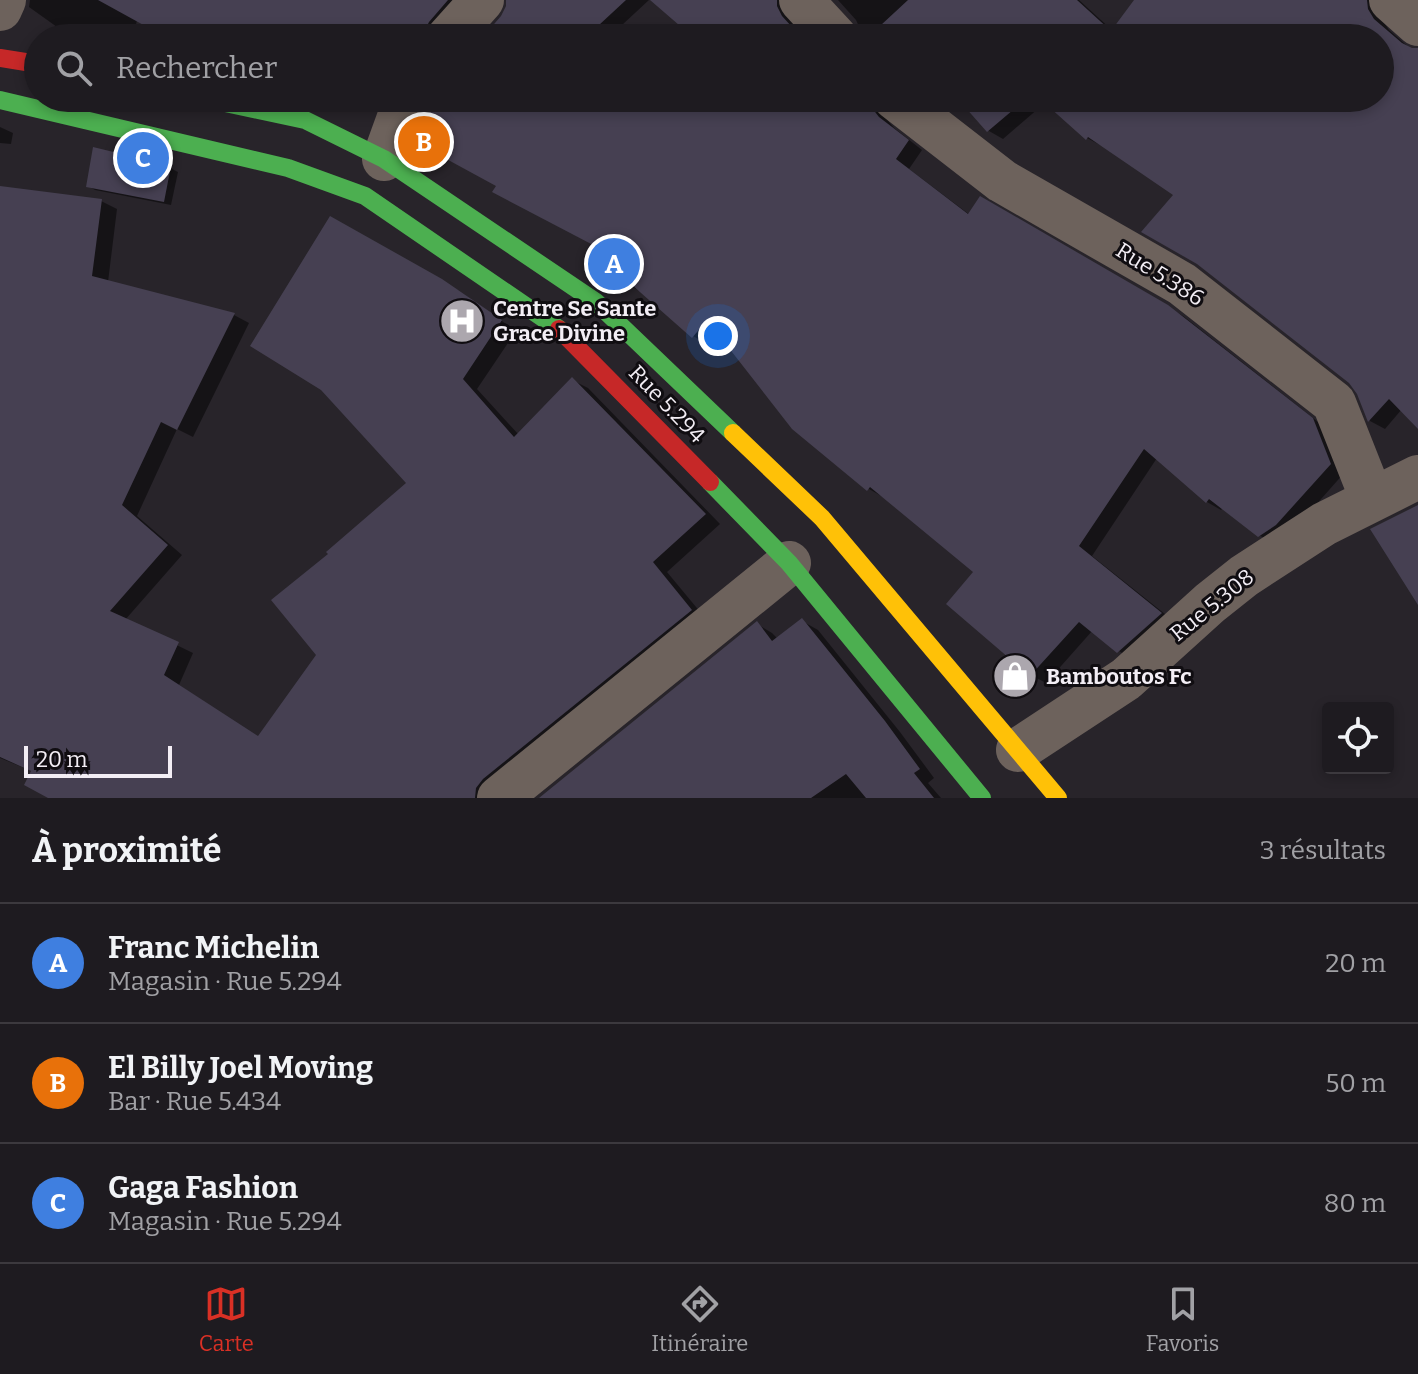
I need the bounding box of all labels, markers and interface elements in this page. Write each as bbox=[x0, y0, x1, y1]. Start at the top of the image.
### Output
search box bbox=[24, 24, 1394, 112]
icon: search bbox=[52, 46, 96, 90]
text: Rechercher bbox=[116, 50, 277, 86]
pin: B bbox=[398, 112, 450, 172]
pin: C bbox=[117, 128, 169, 188]
pin: A bbox=[588, 234, 640, 294]
street label: Rue 5.386 bbox=[1111, 236, 1209, 312]
place label: Centre Se Sante Grace Divine bbox=[493, 295, 656, 347]
hospital icon: Centre Se Sante Grace Divine bbox=[438, 297, 486, 345]
your location bbox=[698, 316, 738, 356]
street label: Rue 5.294 bbox=[623, 359, 711, 449]
street label: Rue 5.308 bbox=[1165, 563, 1259, 647]
shop icon: Bamboutos Fc bbox=[991, 652, 1039, 700]
place label: Bamboutos Fc bbox=[1046, 663, 1192, 690]
map controls bbox=[1322, 702, 1394, 774]
button: locate bbox=[1322, 702, 1394, 774]
scale bar bbox=[24, 742, 172, 778]
text: 20 m bbox=[36, 746, 87, 773]
text: À proximité bbox=[32, 830, 222, 871]
text: 3 résultats bbox=[1260, 835, 1386, 866]
text: Franc Michelin bbox=[108, 930, 319, 966]
text: A bbox=[49, 948, 67, 979]
text: 20 m bbox=[1325, 948, 1386, 979]
text: Magasin · Rue 5.294 bbox=[108, 966, 342, 997]
text: El Billy Joel Moving bbox=[108, 1050, 373, 1086]
text: B bbox=[50, 1068, 66, 1099]
text: 50 m bbox=[1325, 1068, 1386, 1099]
text: Bar · Rue 5.434 bbox=[108, 1086, 281, 1117]
text: Gaga Fashion bbox=[108, 1170, 298, 1206]
text: C bbox=[50, 1188, 66, 1219]
text: 80 m bbox=[1324, 1188, 1386, 1219]
text: Magasin · Rue 5.294 bbox=[108, 1206, 342, 1237]
tab: Carte bbox=[199, 1282, 254, 1357]
tab: Itinéraire bbox=[651, 1282, 748, 1357]
tab: Favoris bbox=[1146, 1282, 1219, 1357]

